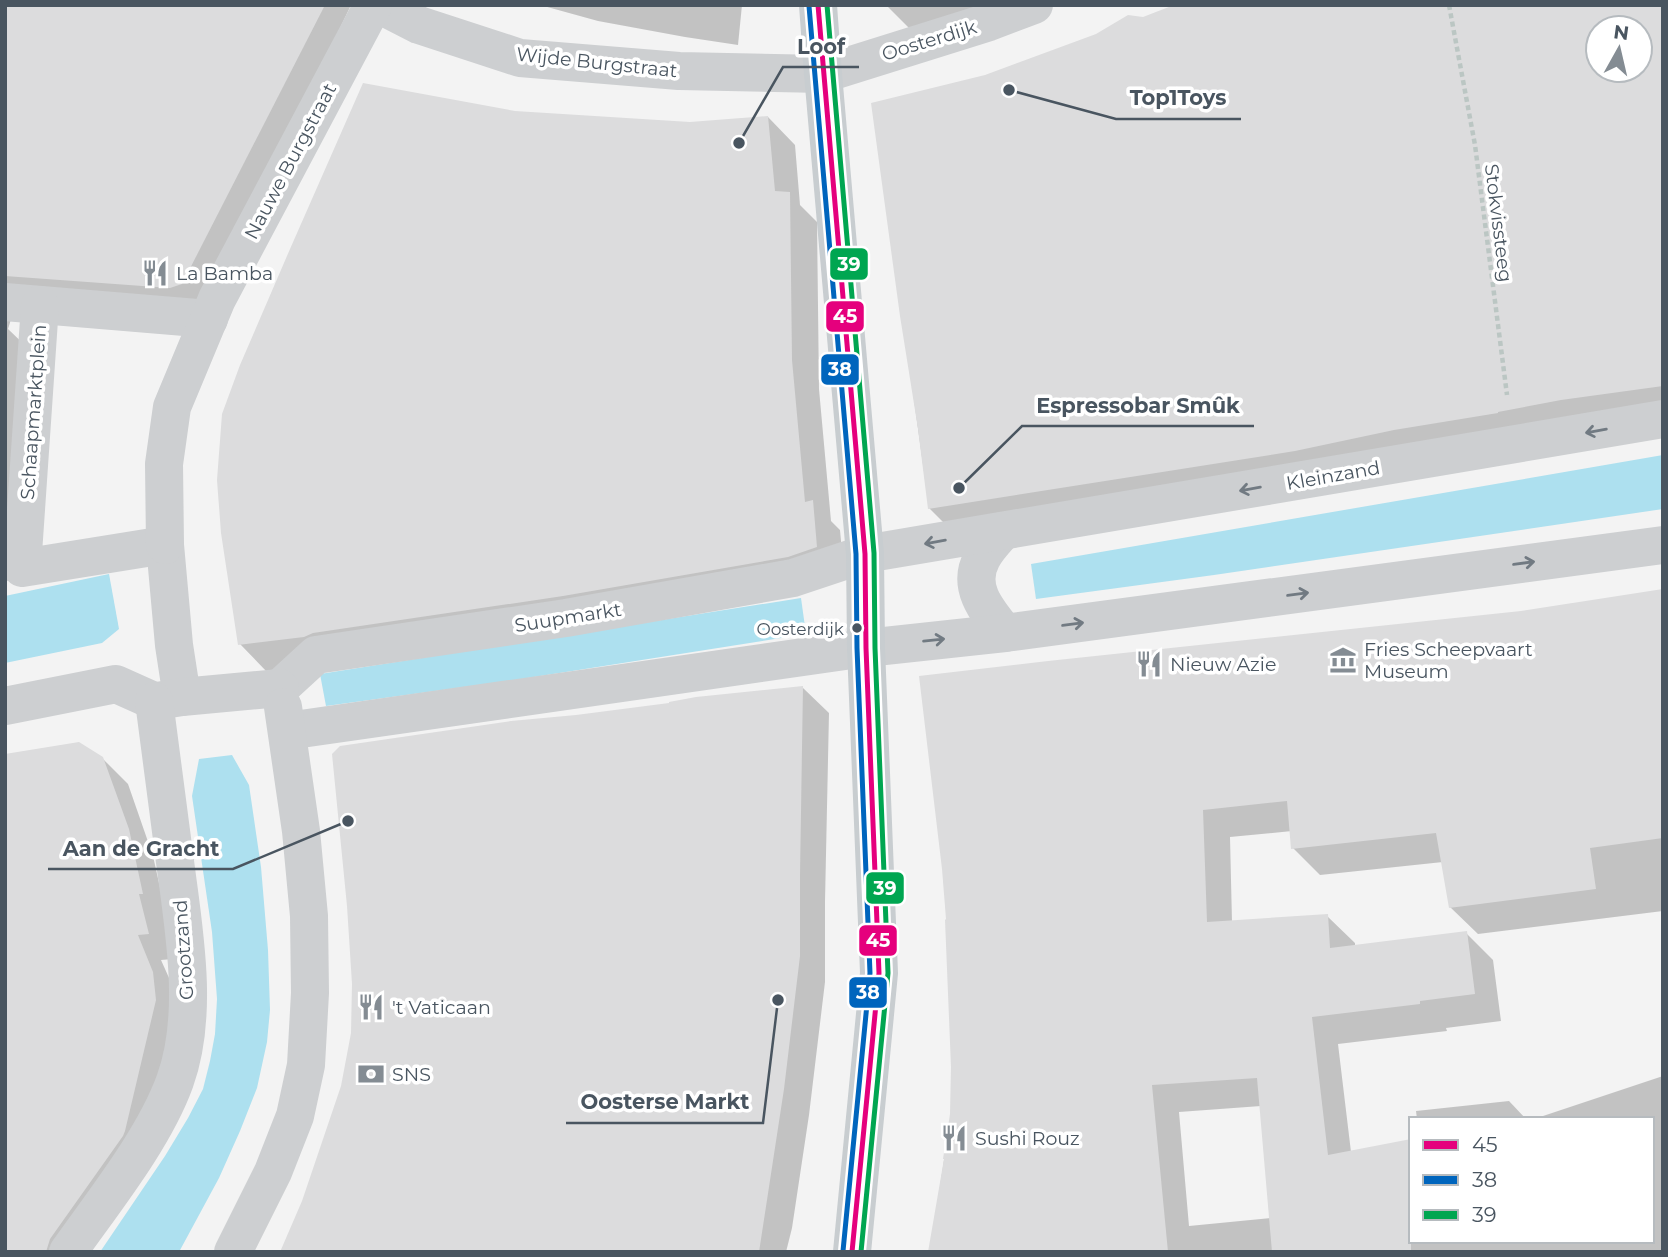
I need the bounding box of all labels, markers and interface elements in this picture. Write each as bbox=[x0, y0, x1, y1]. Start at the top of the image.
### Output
north arrow bbox=[1584, 14, 1654, 84]
street label: Oosterdijk bbox=[879, 15, 980, 66]
text: N bbox=[1612, 20, 1631, 45]
callout: Loof bbox=[783, 25, 859, 67]
text: Loof bbox=[797, 34, 846, 59]
street label: Wijde Burgstraat bbox=[515, 43, 679, 82]
callout: Top1Toys bbox=[1116, 77, 1241, 119]
street label: Nauwe Burgstraat bbox=[240, 79, 342, 243]
text: Top1Toys bbox=[1130, 85, 1226, 110]
street label: Stokvissteeg bbox=[1480, 163, 1517, 284]
line badge: 39 bbox=[829, 247, 869, 281]
text: 39 bbox=[836, 253, 861, 276]
restaurant icon: La Bamba bbox=[140, 258, 170, 288]
place label: La Bamba bbox=[176, 262, 273, 285]
line badge: 45 bbox=[825, 300, 865, 333]
text: 45 bbox=[833, 305, 857, 328]
street label: Schaapmarktplein bbox=[16, 324, 51, 500]
line badge: 38 bbox=[820, 353, 860, 386]
text: 38 bbox=[827, 358, 852, 381]
callout: Espressobar Smûk bbox=[1022, 384, 1254, 426]
text: Espressobar Smûk bbox=[1036, 393, 1240, 418]
one-way arrow bbox=[1585, 424, 1607, 438]
street label: Kleinzand bbox=[1284, 456, 1382, 495]
one-way arrow bbox=[1240, 483, 1262, 496]
one-way arrow bbox=[924, 536, 947, 549]
one-way arrow bbox=[1512, 557, 1534, 570]
one-way arrow bbox=[1286, 587, 1309, 600]
street label: Suupmarkt bbox=[513, 598, 623, 637]
one-way arrow bbox=[1061, 617, 1083, 630]
place label: Oosterdijk bbox=[756, 619, 845, 639]
marker: Oosterdijk bbox=[850, 621, 864, 635]
one-way arrow bbox=[923, 634, 945, 647]
place label: Fries Scheepvaart Museum bbox=[1364, 638, 1533, 683]
museum icon: Fries Scheepvaart Museum bbox=[1328, 645, 1358, 675]
restaurant icon: Nieuw Azie bbox=[1134, 649, 1164, 679]
place label: Nieuw Azie bbox=[1170, 653, 1276, 676]
callout: Aan de Gracht bbox=[48, 827, 233, 869]
text: Aan de Gracht bbox=[62, 836, 219, 861]
line badge: 39 bbox=[865, 871, 905, 905]
text: 39 bbox=[872, 877, 897, 900]
street label: Grootzand bbox=[169, 899, 198, 1001]
line badge: 45 bbox=[858, 924, 898, 957]
text: 45 bbox=[866, 929, 890, 952]
line badge: 38 bbox=[848, 976, 888, 1009]
text: 38 bbox=[855, 981, 880, 1004]
restaurant icon: 't Vaticaan bbox=[356, 992, 386, 1022]
place label: 't Vaticaan bbox=[392, 996, 491, 1019]
bank icon: SNS bbox=[356, 1059, 386, 1089]
place label: SNS bbox=[392, 1063, 431, 1086]
callout: Oosterse Markt bbox=[566, 1081, 763, 1123]
text: Oosterse Markt bbox=[581, 1089, 749, 1114]
legend bbox=[1409, 1117, 1654, 1243]
restaurant icon: Sushi Rouz bbox=[939, 1123, 969, 1153]
place label: Sushi Rouz bbox=[975, 1127, 1080, 1150]
text: 45 bbox=[1472, 1132, 1498, 1157]
text: 38 bbox=[1472, 1167, 1497, 1192]
text: 39 bbox=[1472, 1202, 1497, 1227]

